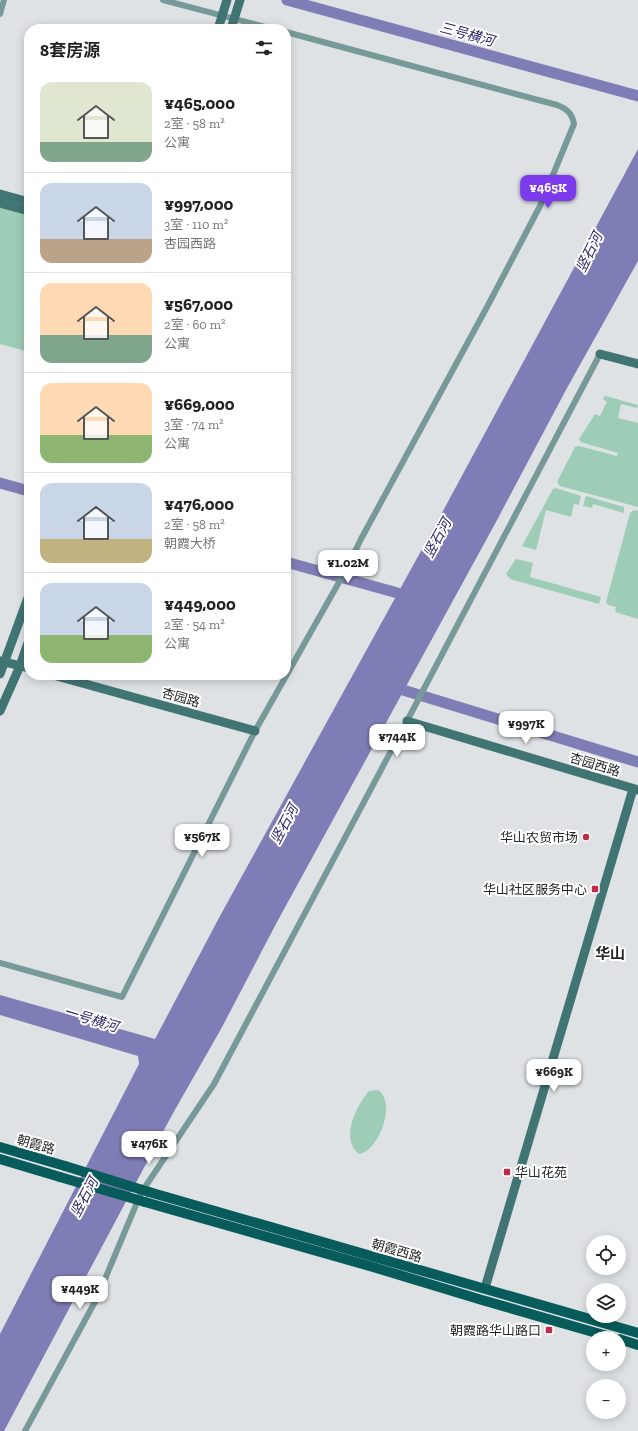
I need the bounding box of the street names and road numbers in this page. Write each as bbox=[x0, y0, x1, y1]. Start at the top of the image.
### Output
street label: 杏园路 bbox=[160, 685, 202, 710]
street label: 杏园西路 bbox=[568, 750, 622, 779]
street label: 朝霞路 bbox=[15, 1132, 57, 1157]
street label: 朝霞西路 bbox=[370, 1236, 424, 1265]

